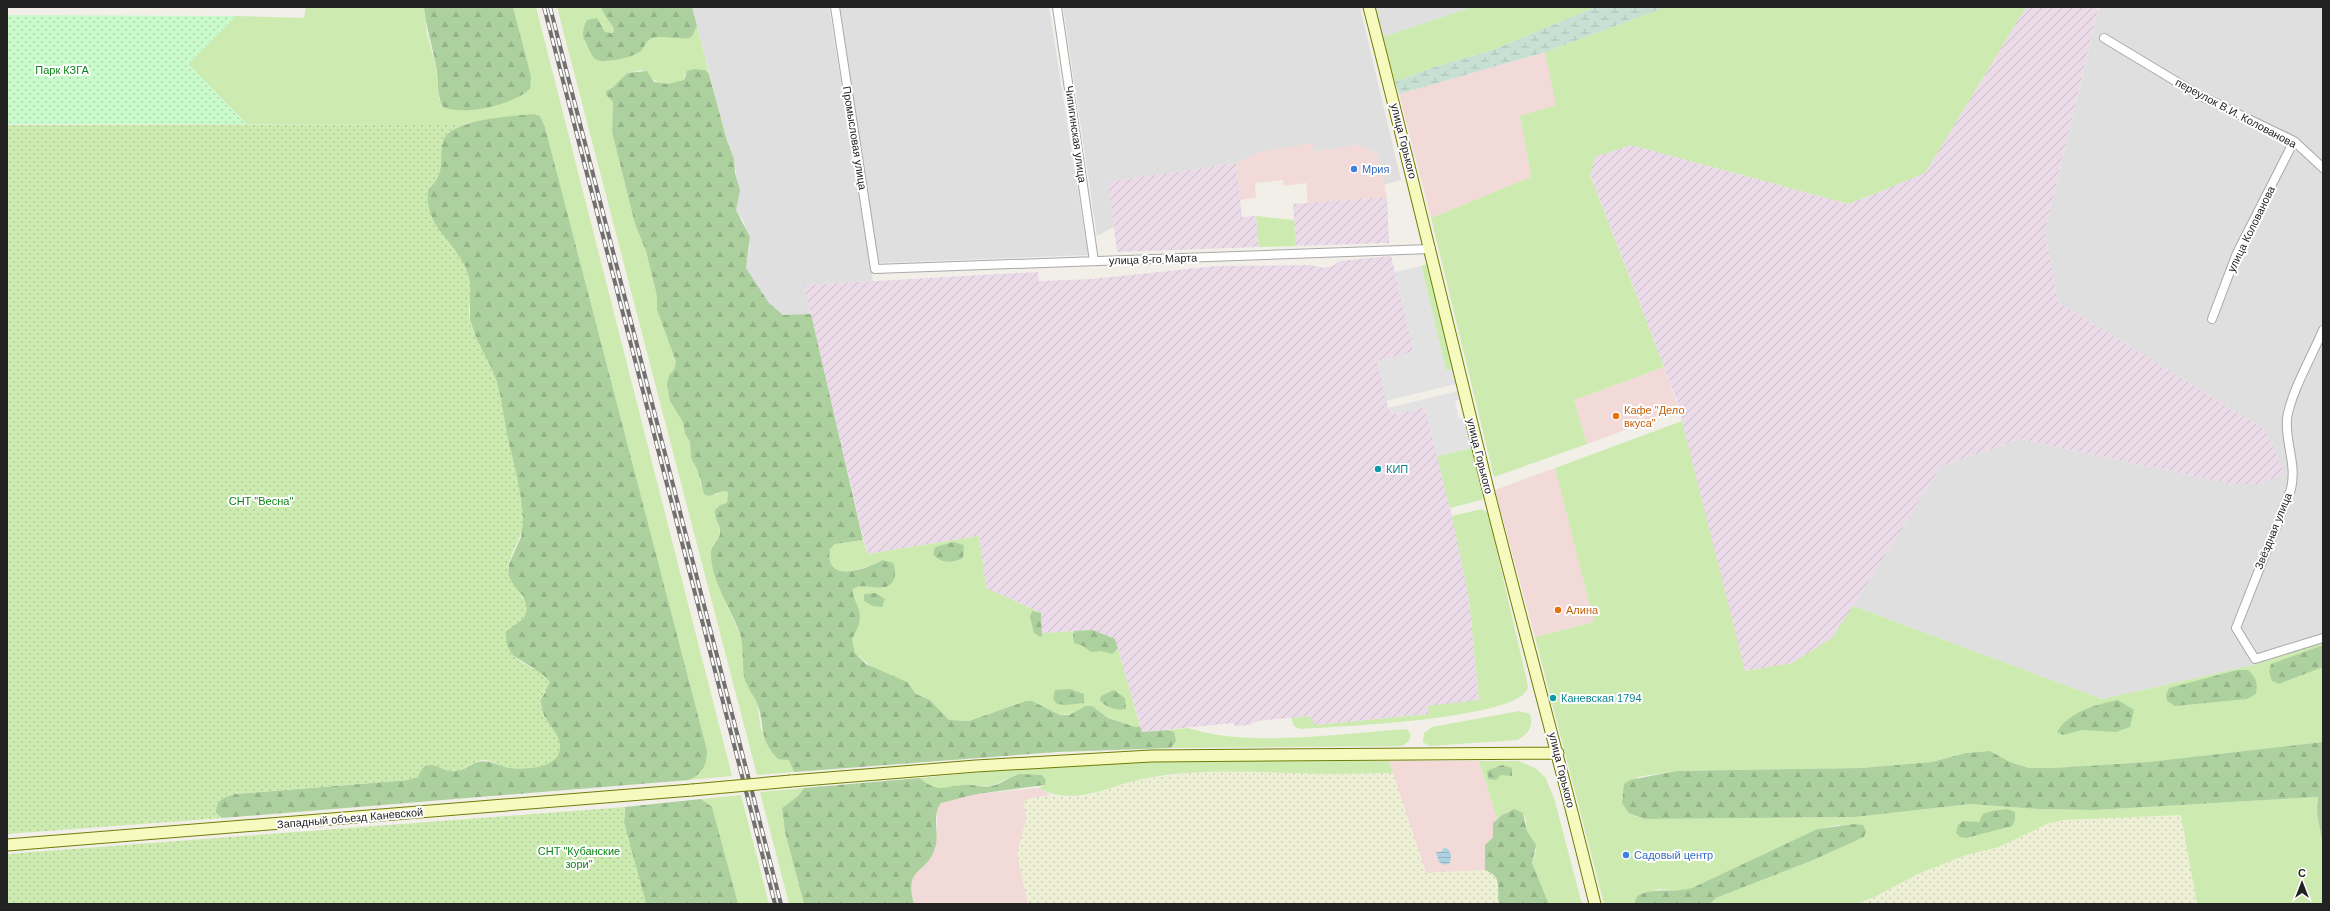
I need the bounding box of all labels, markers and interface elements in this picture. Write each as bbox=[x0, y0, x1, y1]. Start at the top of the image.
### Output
park label: Парк КЗГА bbox=[35, 64, 89, 76]
street label: переулок В.И. Колованова bbox=[2173, 76, 2299, 150]
street label: Промысловая улица bbox=[841, 85, 869, 192]
street label: Чипигинская улица bbox=[1063, 85, 1089, 184]
street label: улица Горького bbox=[1389, 102, 1419, 180]
place label: Мрия bbox=[1362, 163, 1389, 175]
marker: Мрия bbox=[1349, 164, 1359, 174]
street label: улица Колованова bbox=[2225, 183, 2277, 274]
street label: улица 8-го Марта bbox=[1109, 251, 1198, 267]
place label: Кафе "Дело вкуса" bbox=[1624, 404, 1685, 429]
marker: Кафе "Дело вкуса" bbox=[1611, 411, 1621, 421]
street label: улица Горького bbox=[1465, 417, 1495, 495]
place label: КИП bbox=[1386, 463, 1408, 475]
marker: КИП bbox=[1373, 464, 1383, 474]
street label: Звёздная улица bbox=[2252, 490, 2294, 571]
park label: СНТ "Весна" bbox=[229, 495, 293, 507]
place label: Алина bbox=[1566, 604, 1599, 616]
marker: Алина bbox=[1553, 605, 1563, 615]
place label: Каневская 1794 bbox=[1561, 692, 1642, 704]
marker: Каневская 1794 bbox=[1548, 693, 1558, 703]
street label: улица Горького bbox=[1547, 731, 1577, 809]
street label: Западный объезд Каневской bbox=[276, 806, 424, 830]
park label: СНТ "Кубанские зори" bbox=[538, 845, 620, 870]
place label: Садовый центр bbox=[1634, 849, 1713, 861]
marker: Садовый центр bbox=[1621, 850, 1631, 860]
north arrow bbox=[2282, 863, 2322, 903]
text: С bbox=[2298, 867, 2306, 879]

